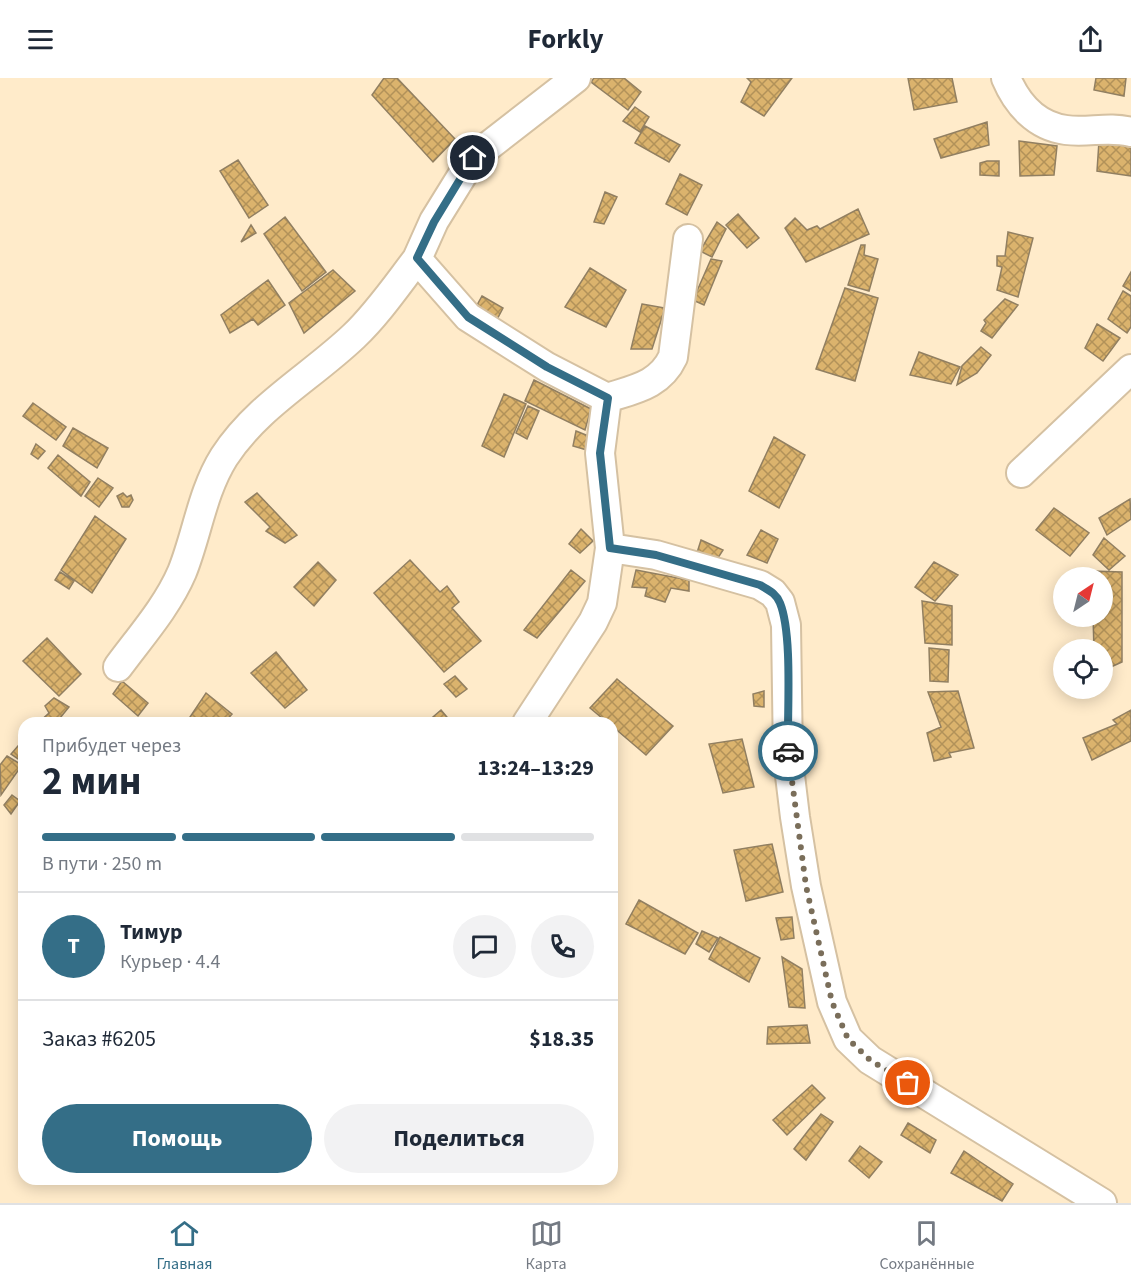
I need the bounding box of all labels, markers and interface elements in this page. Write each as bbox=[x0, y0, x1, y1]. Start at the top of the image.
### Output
text: Forkly bbox=[528, 20, 603, 59]
icon: menu bbox=[24, 23, 57, 56]
icon: share bbox=[1074, 23, 1107, 56]
pin bbox=[447, 132, 498, 183]
icon: home bbox=[456, 141, 489, 174]
north arrow bbox=[1053, 567, 1113, 627]
map controls bbox=[1053, 567, 1113, 699]
button: locate bbox=[1053, 639, 1113, 699]
courier bbox=[758, 721, 818, 781]
text: Прибудет через bbox=[42, 732, 181, 760]
icon: car bbox=[772, 735, 805, 768]
text: 13:24–13:29 bbox=[477, 752, 594, 784]
text: 2 мин bbox=[42, 754, 142, 810]
text: В пути · 250 m bbox=[42, 850, 162, 878]
button: chat bbox=[453, 915, 516, 978]
button: phone bbox=[531, 915, 594, 978]
text: Тимур bbox=[120, 916, 183, 948]
text: Т bbox=[67, 930, 80, 962]
text: Курьер · 4.4 bbox=[120, 948, 220, 976]
text: Заказ #6205 bbox=[42, 1023, 156, 1055]
text: $18.35 bbox=[529, 1023, 594, 1055]
pin bbox=[882, 1057, 933, 1108]
icon: bag bbox=[891, 1066, 924, 1099]
button: Помощь bbox=[42, 1104, 312, 1173]
button: Поделиться bbox=[324, 1104, 594, 1173]
tab: Главная bbox=[156, 1217, 213, 1275]
tab: Карта bbox=[526, 1217, 567, 1275]
tab: Сохранённые bbox=[879, 1217, 975, 1275]

